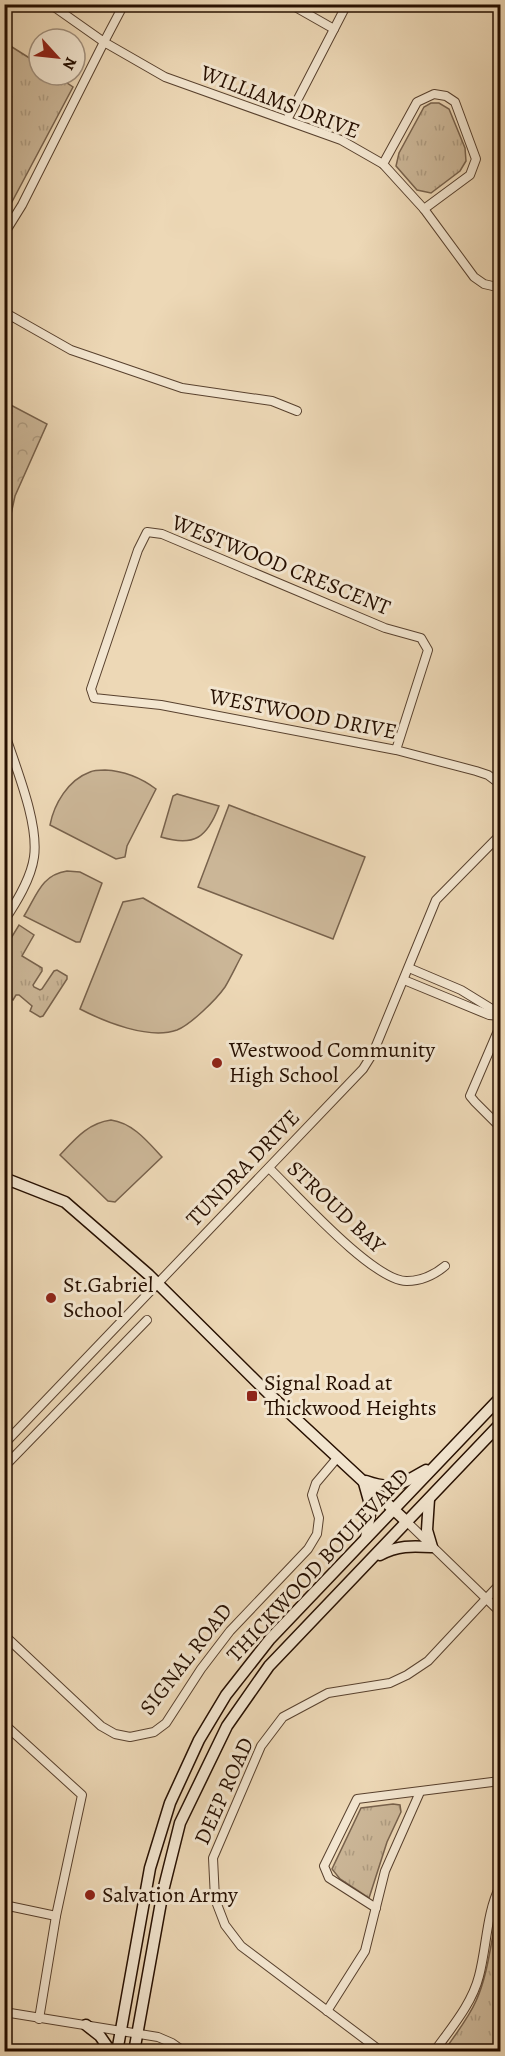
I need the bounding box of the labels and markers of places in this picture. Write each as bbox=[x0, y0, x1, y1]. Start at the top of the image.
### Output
place label: Westwood Community High School bbox=[228, 1035, 435, 1090]
marker: Westwood Community High School bbox=[210, 1056, 224, 1070]
place label: St.Gabriel School bbox=[63, 1270, 153, 1325]
marker: St.Gabriel School bbox=[44, 1291, 58, 1305]
place label: Signal Road at Thickwood Heights bbox=[264, 1368, 437, 1423]
marker: Signal Road at Thickwood Heights bbox=[245, 1389, 259, 1403]
place label: Salvation Army bbox=[102, 1880, 238, 1910]
marker: Salvation Army bbox=[83, 1888, 97, 1902]

